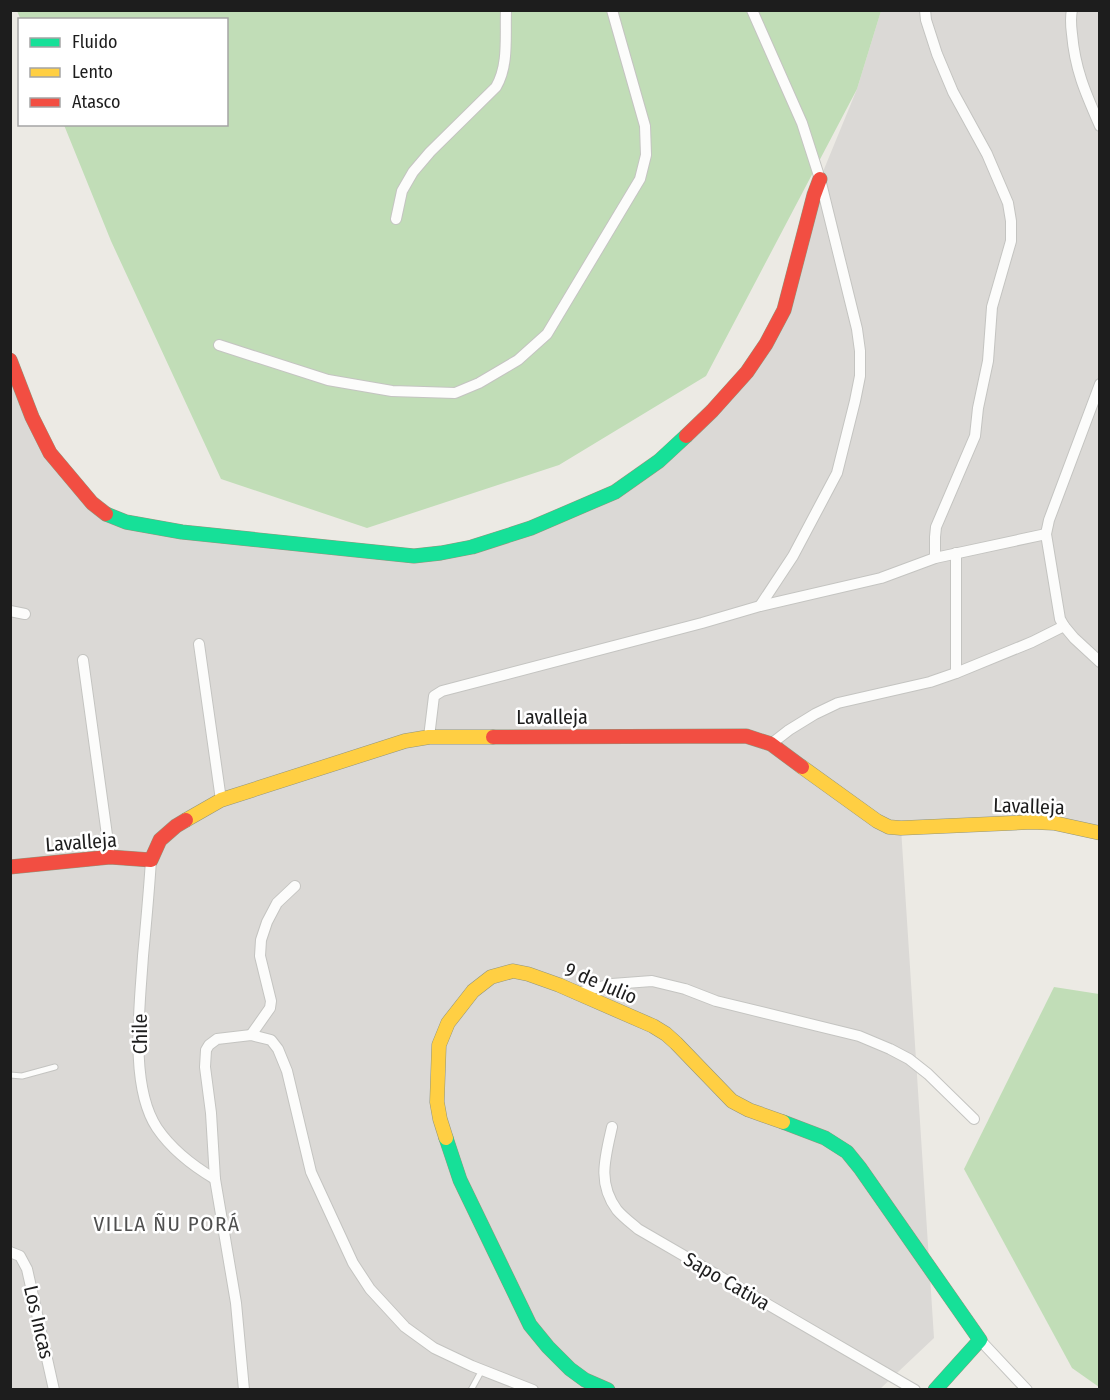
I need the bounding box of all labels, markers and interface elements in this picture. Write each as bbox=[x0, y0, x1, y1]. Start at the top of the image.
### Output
legend bbox=[18, 18, 228, 126]
text: Fluido bbox=[72, 31, 118, 53]
text: Lento bbox=[72, 61, 113, 83]
text: Atasco bbox=[72, 91, 120, 113]
street label: Lavalleja bbox=[516, 705, 588, 729]
street label: Lavalleja bbox=[993, 793, 1065, 819]
street label: Lavalleja bbox=[44, 828, 118, 856]
street label: 9 de Julio bbox=[561, 957, 641, 1009]
street label: Chile bbox=[128, 1014, 152, 1054]
district label: VILLA ÑU PORÁ bbox=[94, 1211, 240, 1237]
street label: Sapo Cativa bbox=[680, 1247, 774, 1315]
street label: Los Incas bbox=[19, 1283, 59, 1361]

